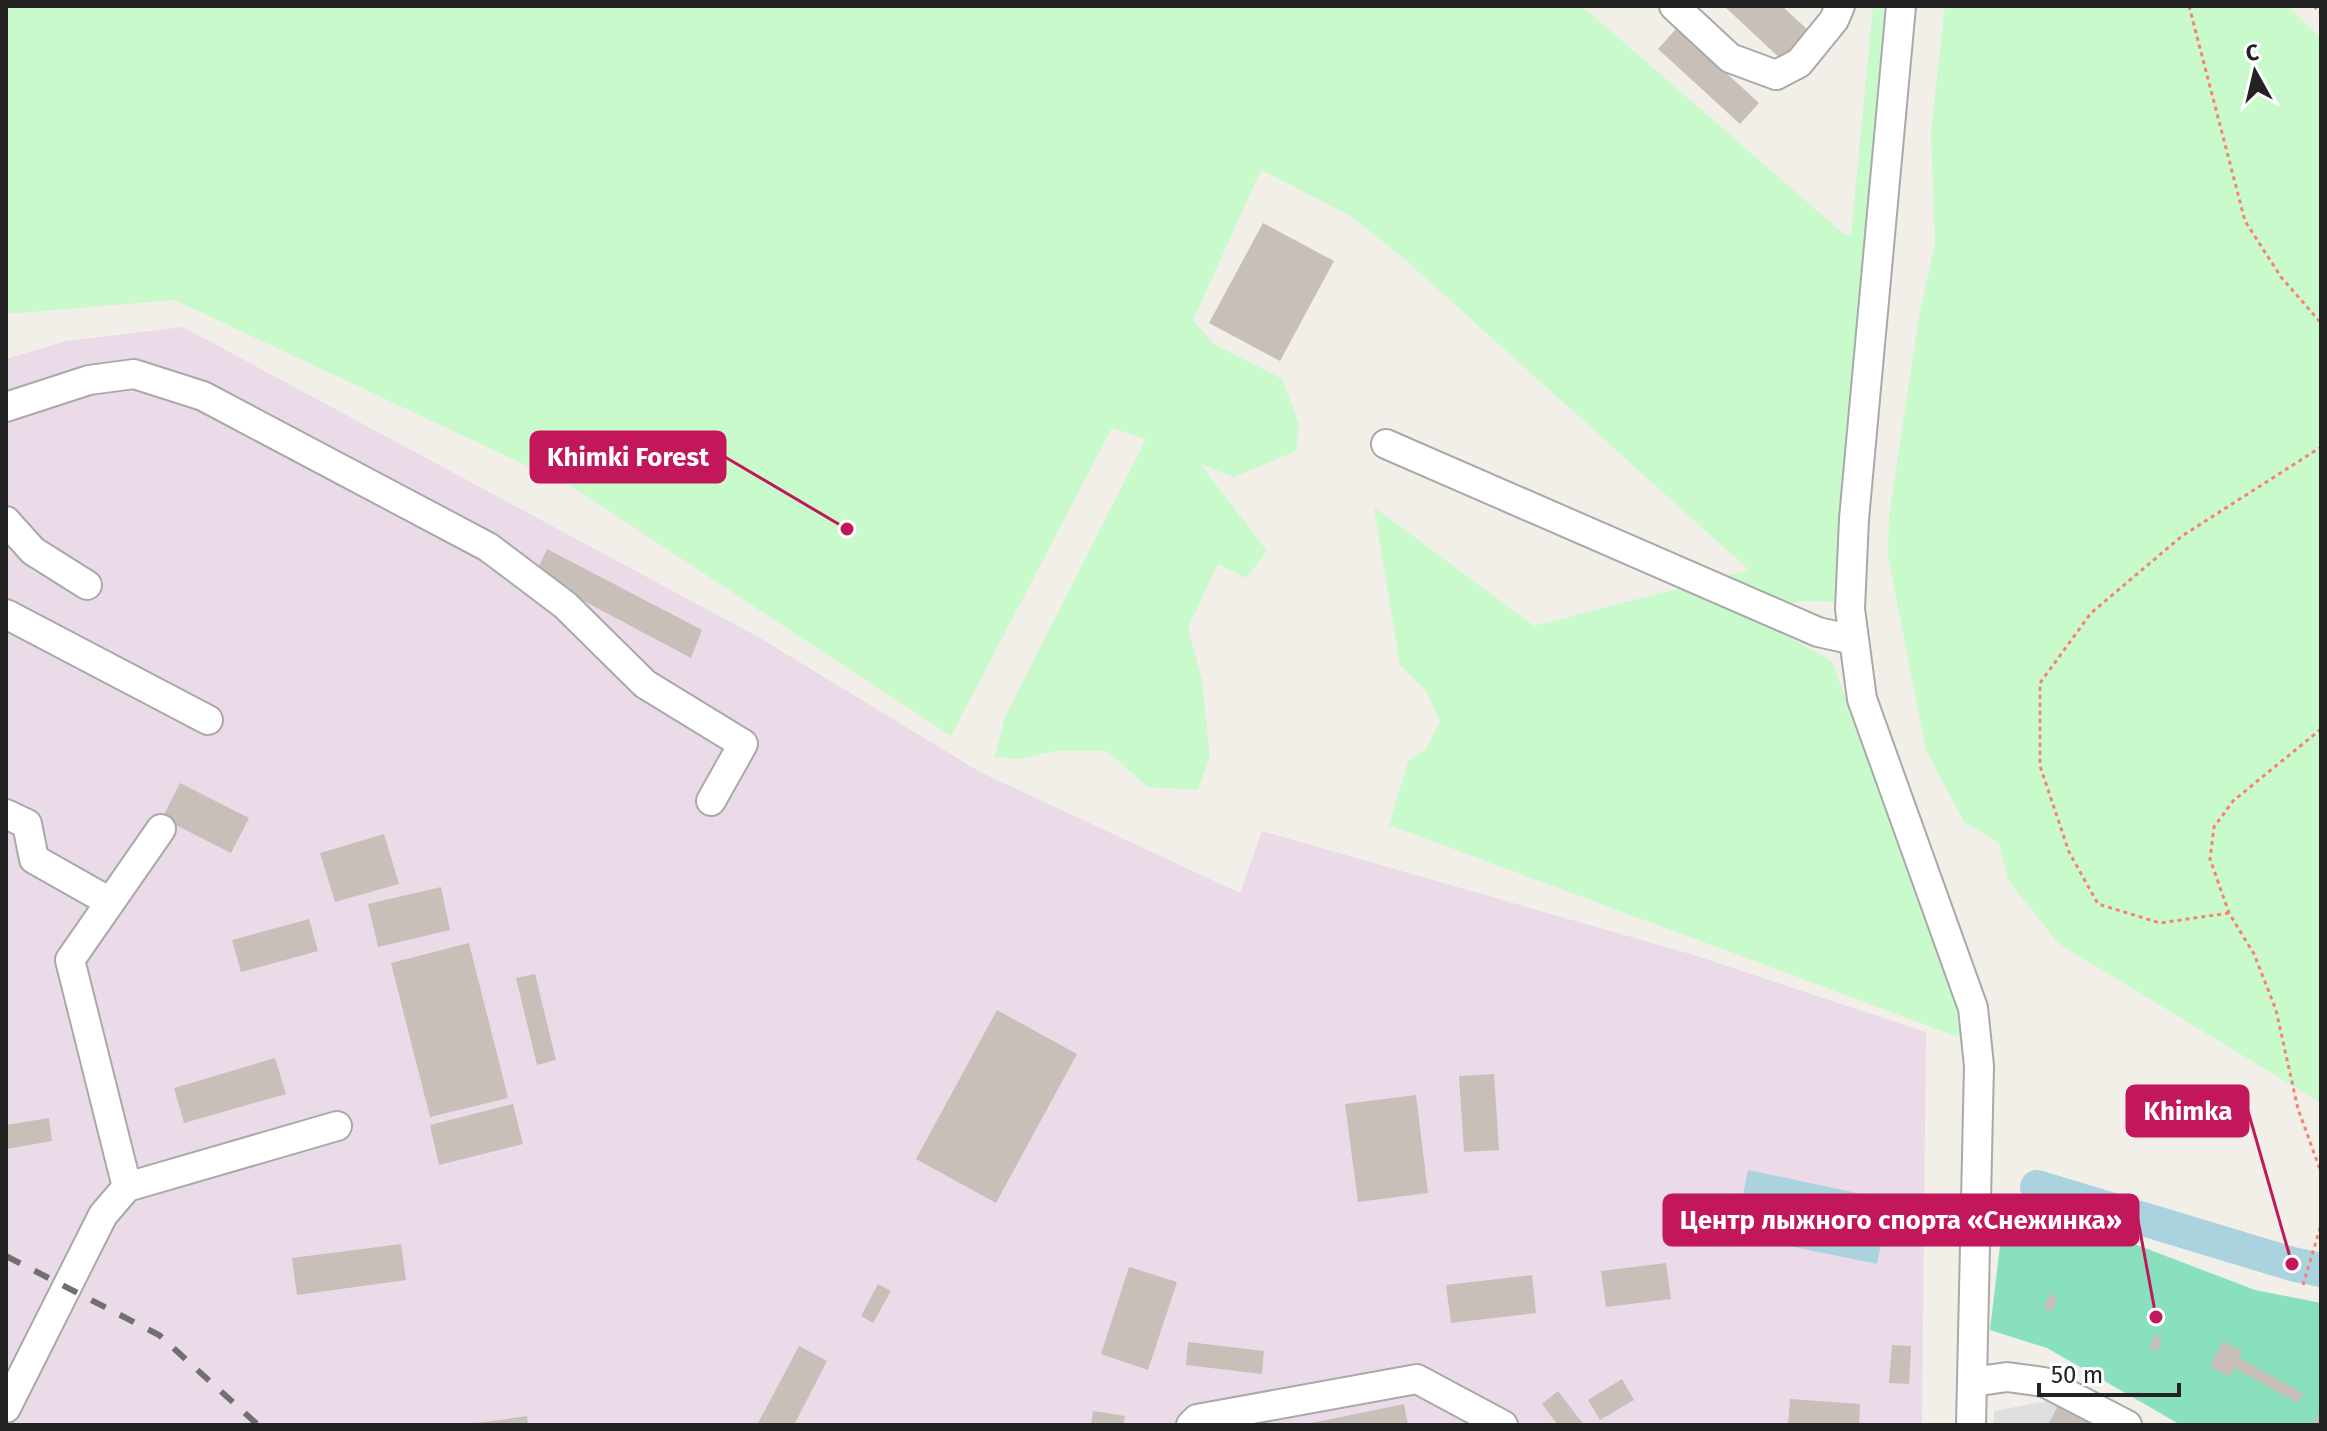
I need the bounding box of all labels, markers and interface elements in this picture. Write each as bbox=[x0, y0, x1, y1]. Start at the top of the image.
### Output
north arrow bbox=[2215, 32, 2295, 112]
text: С bbox=[2244, 38, 2261, 67]
callout: Khimki Forest bbox=[531, 432, 725, 482]
text: Khimki Forest bbox=[547, 442, 710, 473]
callout: Khimka bbox=[2127, 1086, 2248, 1136]
text: Khimka bbox=[2144, 1096, 2232, 1127]
callout: Центр лыжного спорта «Снежинка» bbox=[1664, 1195, 2138, 1245]
text: Центр лыжного спорта «Снежинка» bbox=[1680, 1205, 2122, 1236]
scale bar bbox=[2039, 1347, 2179, 1397]
text: 50 m bbox=[2051, 1361, 2103, 1389]

